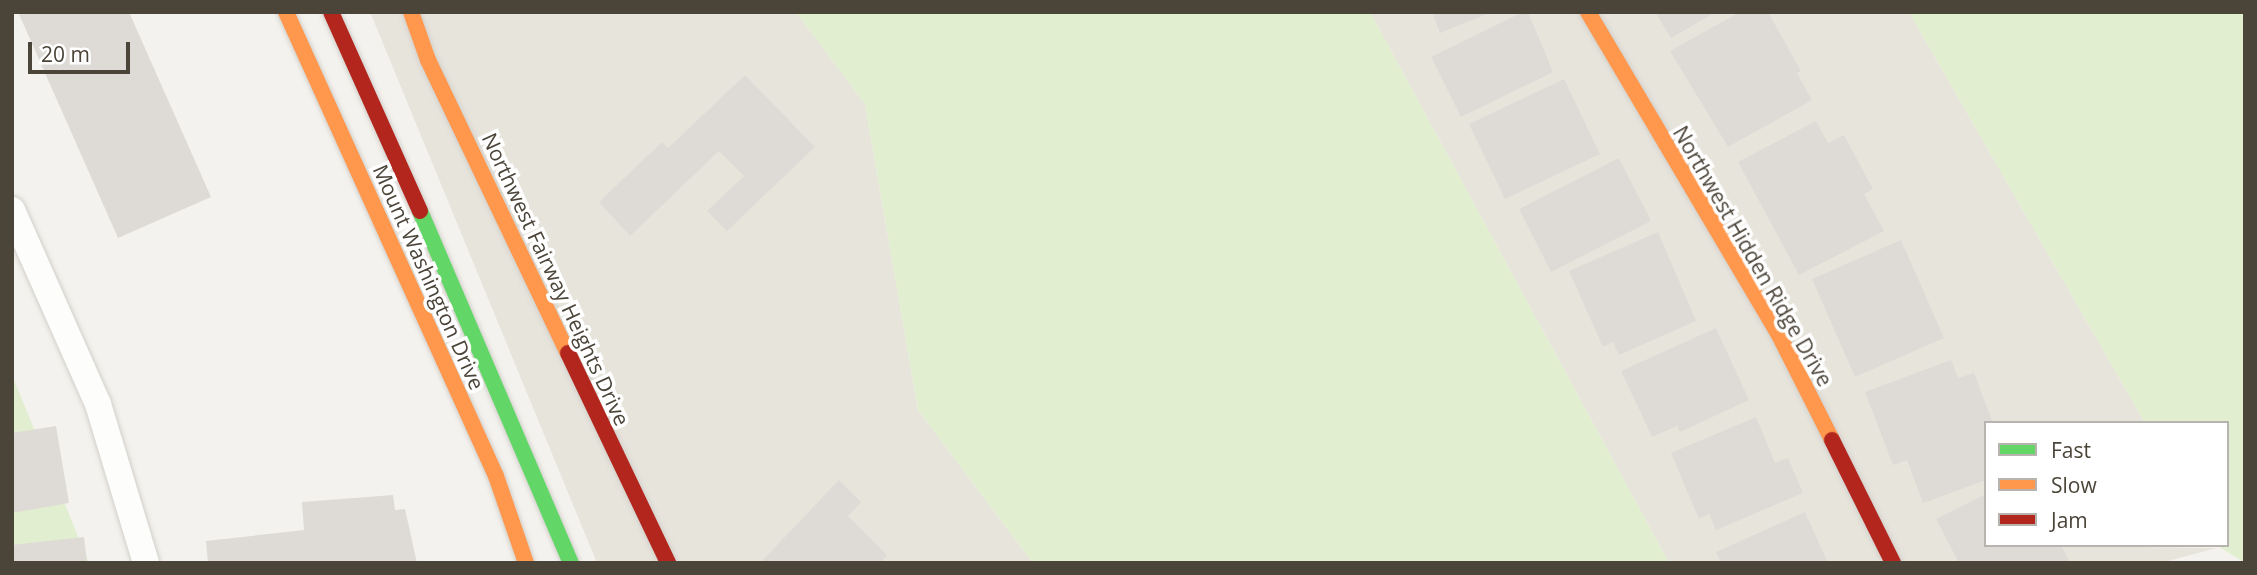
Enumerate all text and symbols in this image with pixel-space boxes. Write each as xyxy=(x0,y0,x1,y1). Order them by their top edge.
scale bar xyxy=(32,28,133,72)
text: 20 m xyxy=(41,40,90,68)
street label: Northwest Hidden Ridge Drive xyxy=(1668,121,1838,391)
street label: Northwest Fairway Heights Drive xyxy=(477,129,635,429)
street label: Mount Washington Drive xyxy=(368,161,490,393)
legend xyxy=(1984,421,2229,547)
text: Fast xyxy=(2051,436,2091,464)
text: Slow xyxy=(2051,471,2097,499)
text: Jam xyxy=(2051,506,2088,534)

